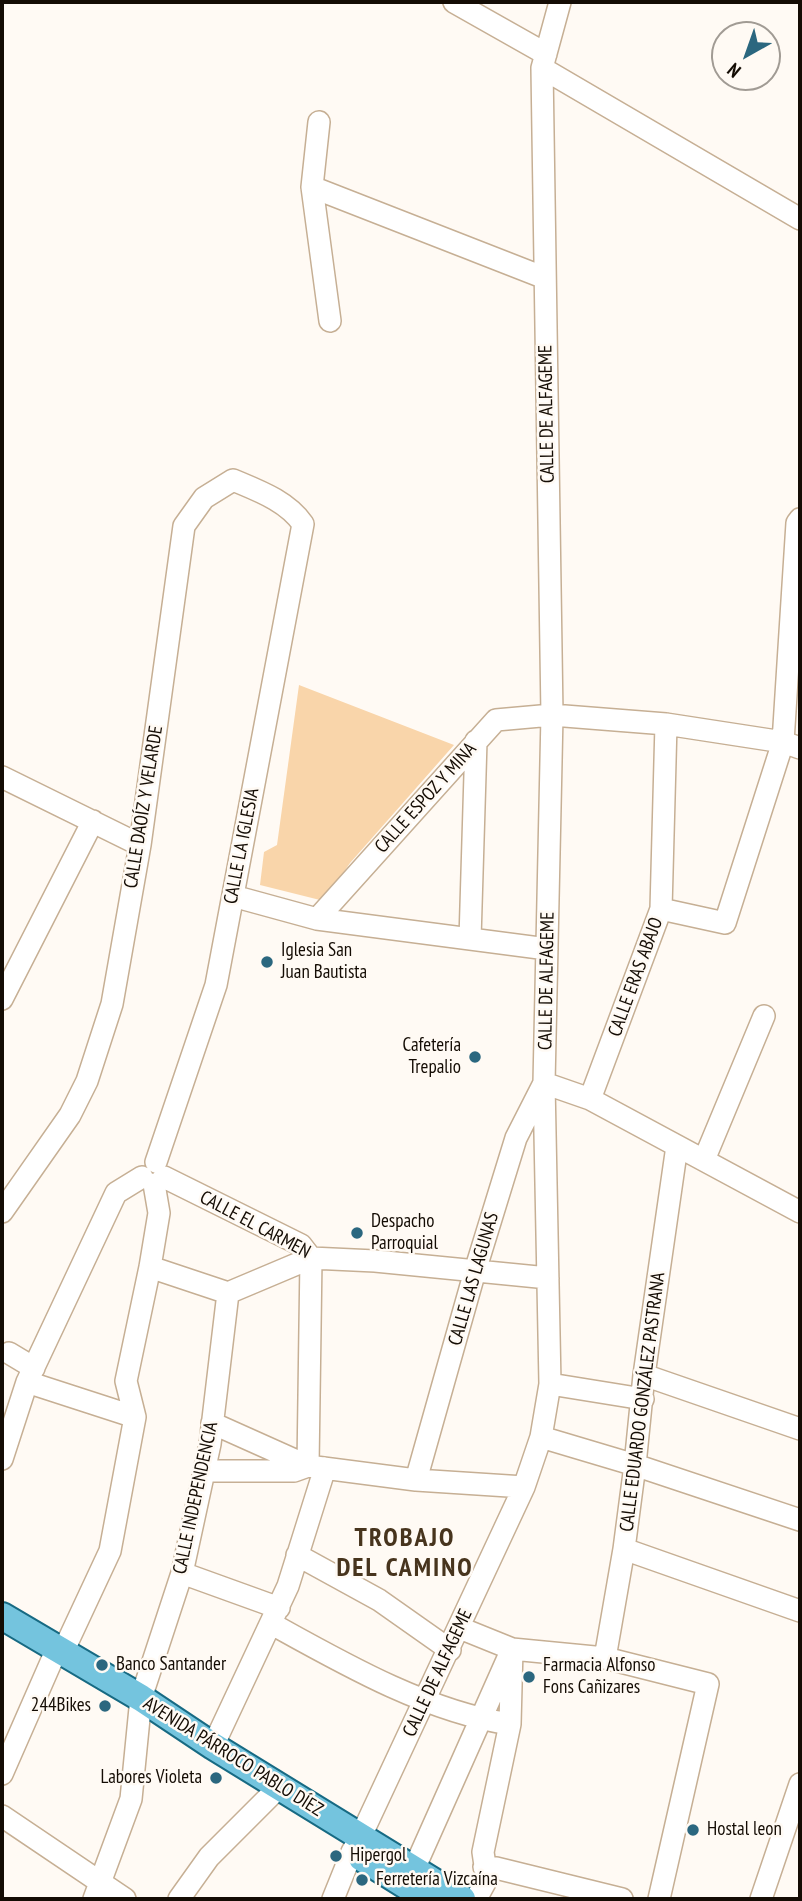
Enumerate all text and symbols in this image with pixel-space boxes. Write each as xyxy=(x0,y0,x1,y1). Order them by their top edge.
north arrow xyxy=(711,21,781,91)
text: N xyxy=(722,58,745,83)
street label: CALLE DE ALFAGEME xyxy=(534,345,560,483)
street label: CALLE DAOÍZ Y VELARDE xyxy=(120,724,168,890)
street label: CALLE ESPOZ Y MINA xyxy=(370,738,482,858)
street label: CALLE LA IGLESIA xyxy=(220,786,264,906)
street label: CALLE DE ALFAGEME xyxy=(534,912,560,1050)
street label: CALLE ERAS ABAJO xyxy=(604,914,668,1040)
place label: Iglesia San Juan Bautista xyxy=(281,940,367,984)
marker: Iglesia San Juan Bautista xyxy=(259,954,275,970)
place label: Cafetería Trepalio xyxy=(403,1035,461,1079)
marker: Cafetería Trepalio xyxy=(467,1049,483,1065)
street label: CALLE EL CARMEN xyxy=(196,1186,314,1264)
street label: CALLE LAS LAGUNAS xyxy=(444,1210,504,1348)
place label: Despacho Parroquial xyxy=(371,1211,438,1255)
marker: Despacho Parroquial xyxy=(349,1225,365,1241)
street label: CALLE EDUARDO GONZÁLEZ PASTRANA xyxy=(616,1271,670,1533)
street label: CALLE INDEPENDENCIA xyxy=(169,1420,223,1576)
district label: TROBAJO DEL CAMINO xyxy=(338,1523,472,1584)
street label: CALLE DE ALFAGEME xyxy=(398,1605,478,1741)
place label: Banco Santander xyxy=(116,1654,226,1676)
place label: Farmacia Alfonso Fons Cañizares xyxy=(543,1655,655,1699)
marker: Banco Santander xyxy=(94,1657,110,1673)
marker: Farmacia Alfonso Fons Cañizares xyxy=(521,1669,537,1685)
street label: AVENIDA PÁRROCO PABLO DÍEZ xyxy=(139,1692,327,1822)
place label: 244Bikes xyxy=(31,1695,91,1717)
marker: 244Bikes xyxy=(97,1698,113,1714)
place label: Labores Violeta xyxy=(101,1767,202,1789)
marker: Labores Violeta xyxy=(208,1770,224,1786)
place label: Hostal leon xyxy=(707,1819,782,1841)
marker: Hostal leon xyxy=(685,1822,701,1838)
place label: Hipergol xyxy=(350,1845,406,1867)
marker: Hipergol xyxy=(328,1848,344,1864)
place label: Ferretería Vizcaína xyxy=(376,1869,498,1891)
marker: Ferretería Vizcaína xyxy=(354,1872,370,1888)

